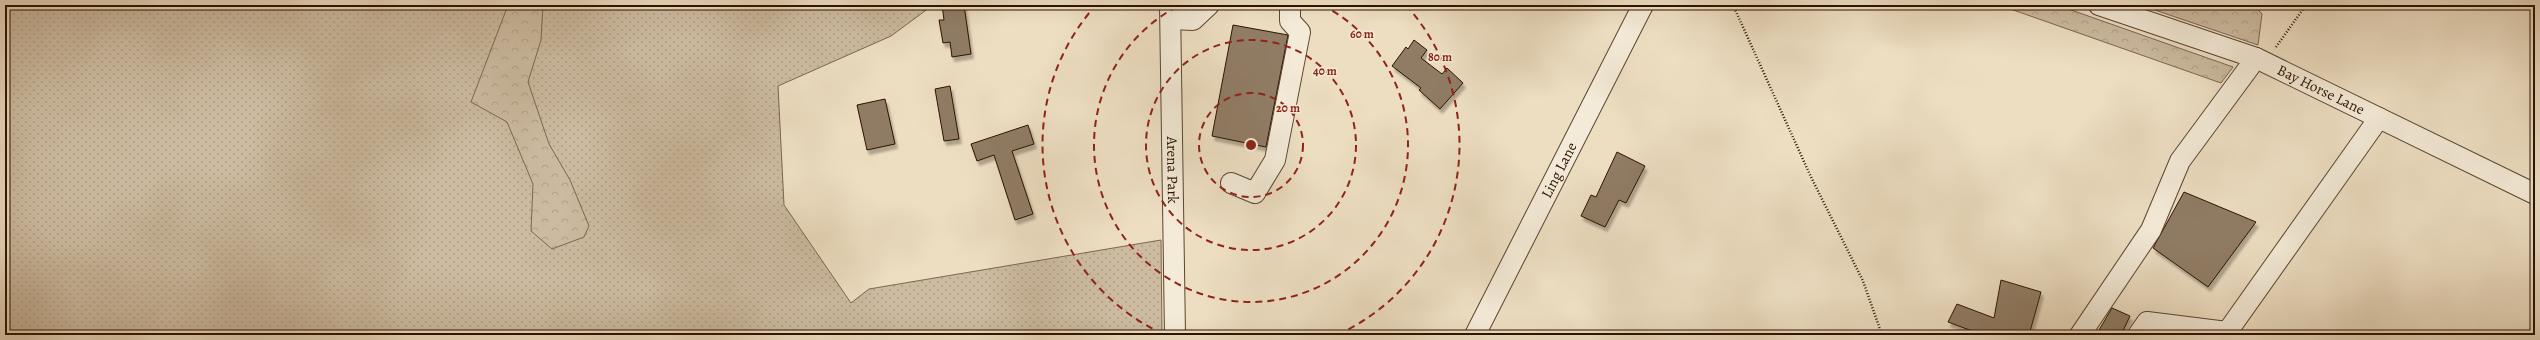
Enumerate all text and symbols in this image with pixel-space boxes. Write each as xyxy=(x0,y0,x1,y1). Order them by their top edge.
text: 60 m xyxy=(1350,26,1374,42)
text: 80 m xyxy=(1428,49,1452,65)
street label: Bay Horse Lane xyxy=(2274,60,2368,120)
text: 40 m xyxy=(1313,63,1337,79)
text: 20 m xyxy=(1276,100,1300,116)
street label: Arena Park xyxy=(1162,135,1183,204)
centre of rings xyxy=(1244,138,1258,152)
street label: Ling Lane xyxy=(1536,139,1582,201)

